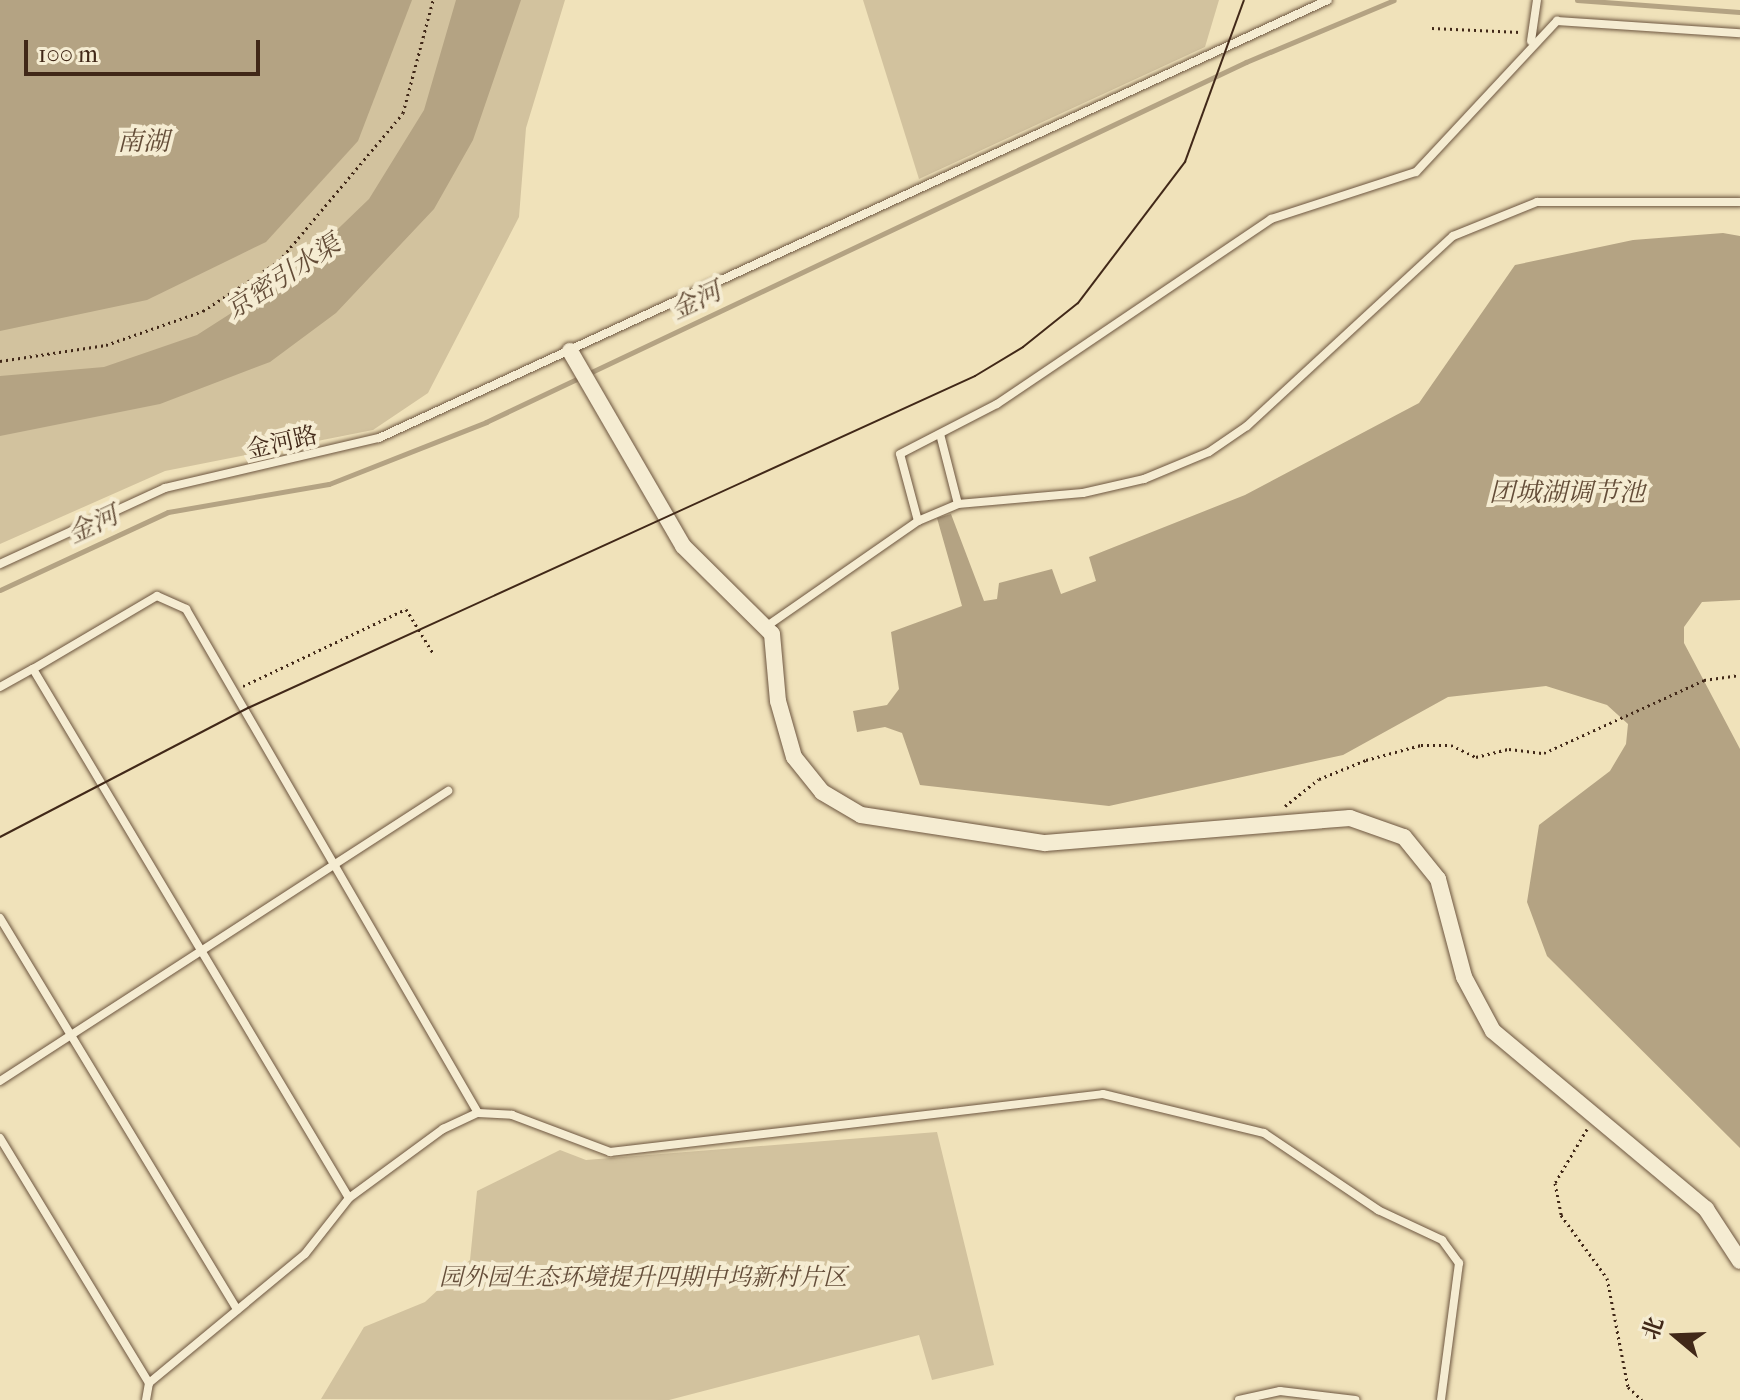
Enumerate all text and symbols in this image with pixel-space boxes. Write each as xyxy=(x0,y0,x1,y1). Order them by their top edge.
scale bar xyxy=(28,24,264,74)
text: 100 m xyxy=(38,40,98,68)
water label: 南湖 xyxy=(117,126,169,158)
water label: 京密引水渠 xyxy=(220,229,346,325)
water label: 金河 xyxy=(666,276,726,326)
street label: 金河路 xyxy=(244,421,320,465)
water label: 团城湖调节池 xyxy=(1489,477,1645,509)
water label: 金河 xyxy=(63,500,123,550)
park label: 园外园生态环境提升四期中坞新村片区 xyxy=(439,1264,847,1292)
north arrow xyxy=(1636,1296,1716,1376)
text: 北 xyxy=(1637,1314,1669,1343)

